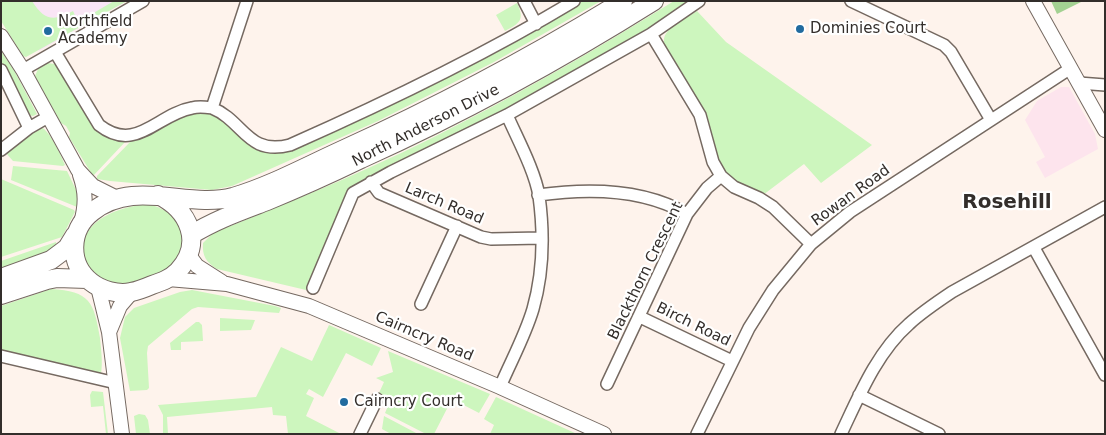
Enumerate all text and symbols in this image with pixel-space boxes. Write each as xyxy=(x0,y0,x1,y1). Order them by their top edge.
place label: Northfield Academy xyxy=(58,13,132,48)
place label: Dominies Court xyxy=(810,20,926,38)
marker: Dominies Court xyxy=(794,23,806,35)
marker: Northfield Academy xyxy=(42,25,54,37)
street label: North Anderson Drive xyxy=(349,81,503,171)
street label: Rowan Road xyxy=(808,162,894,230)
street label: Larch Road xyxy=(402,179,486,229)
district label: Rosehill xyxy=(962,191,1052,215)
street label: Blackthorn Crescent xyxy=(605,199,687,343)
street label: Birch Road xyxy=(653,299,733,351)
street label: Cairncry Road xyxy=(372,308,476,366)
place label: Cairncry Court xyxy=(354,393,463,411)
marker: Cairncry Court xyxy=(338,396,350,408)

